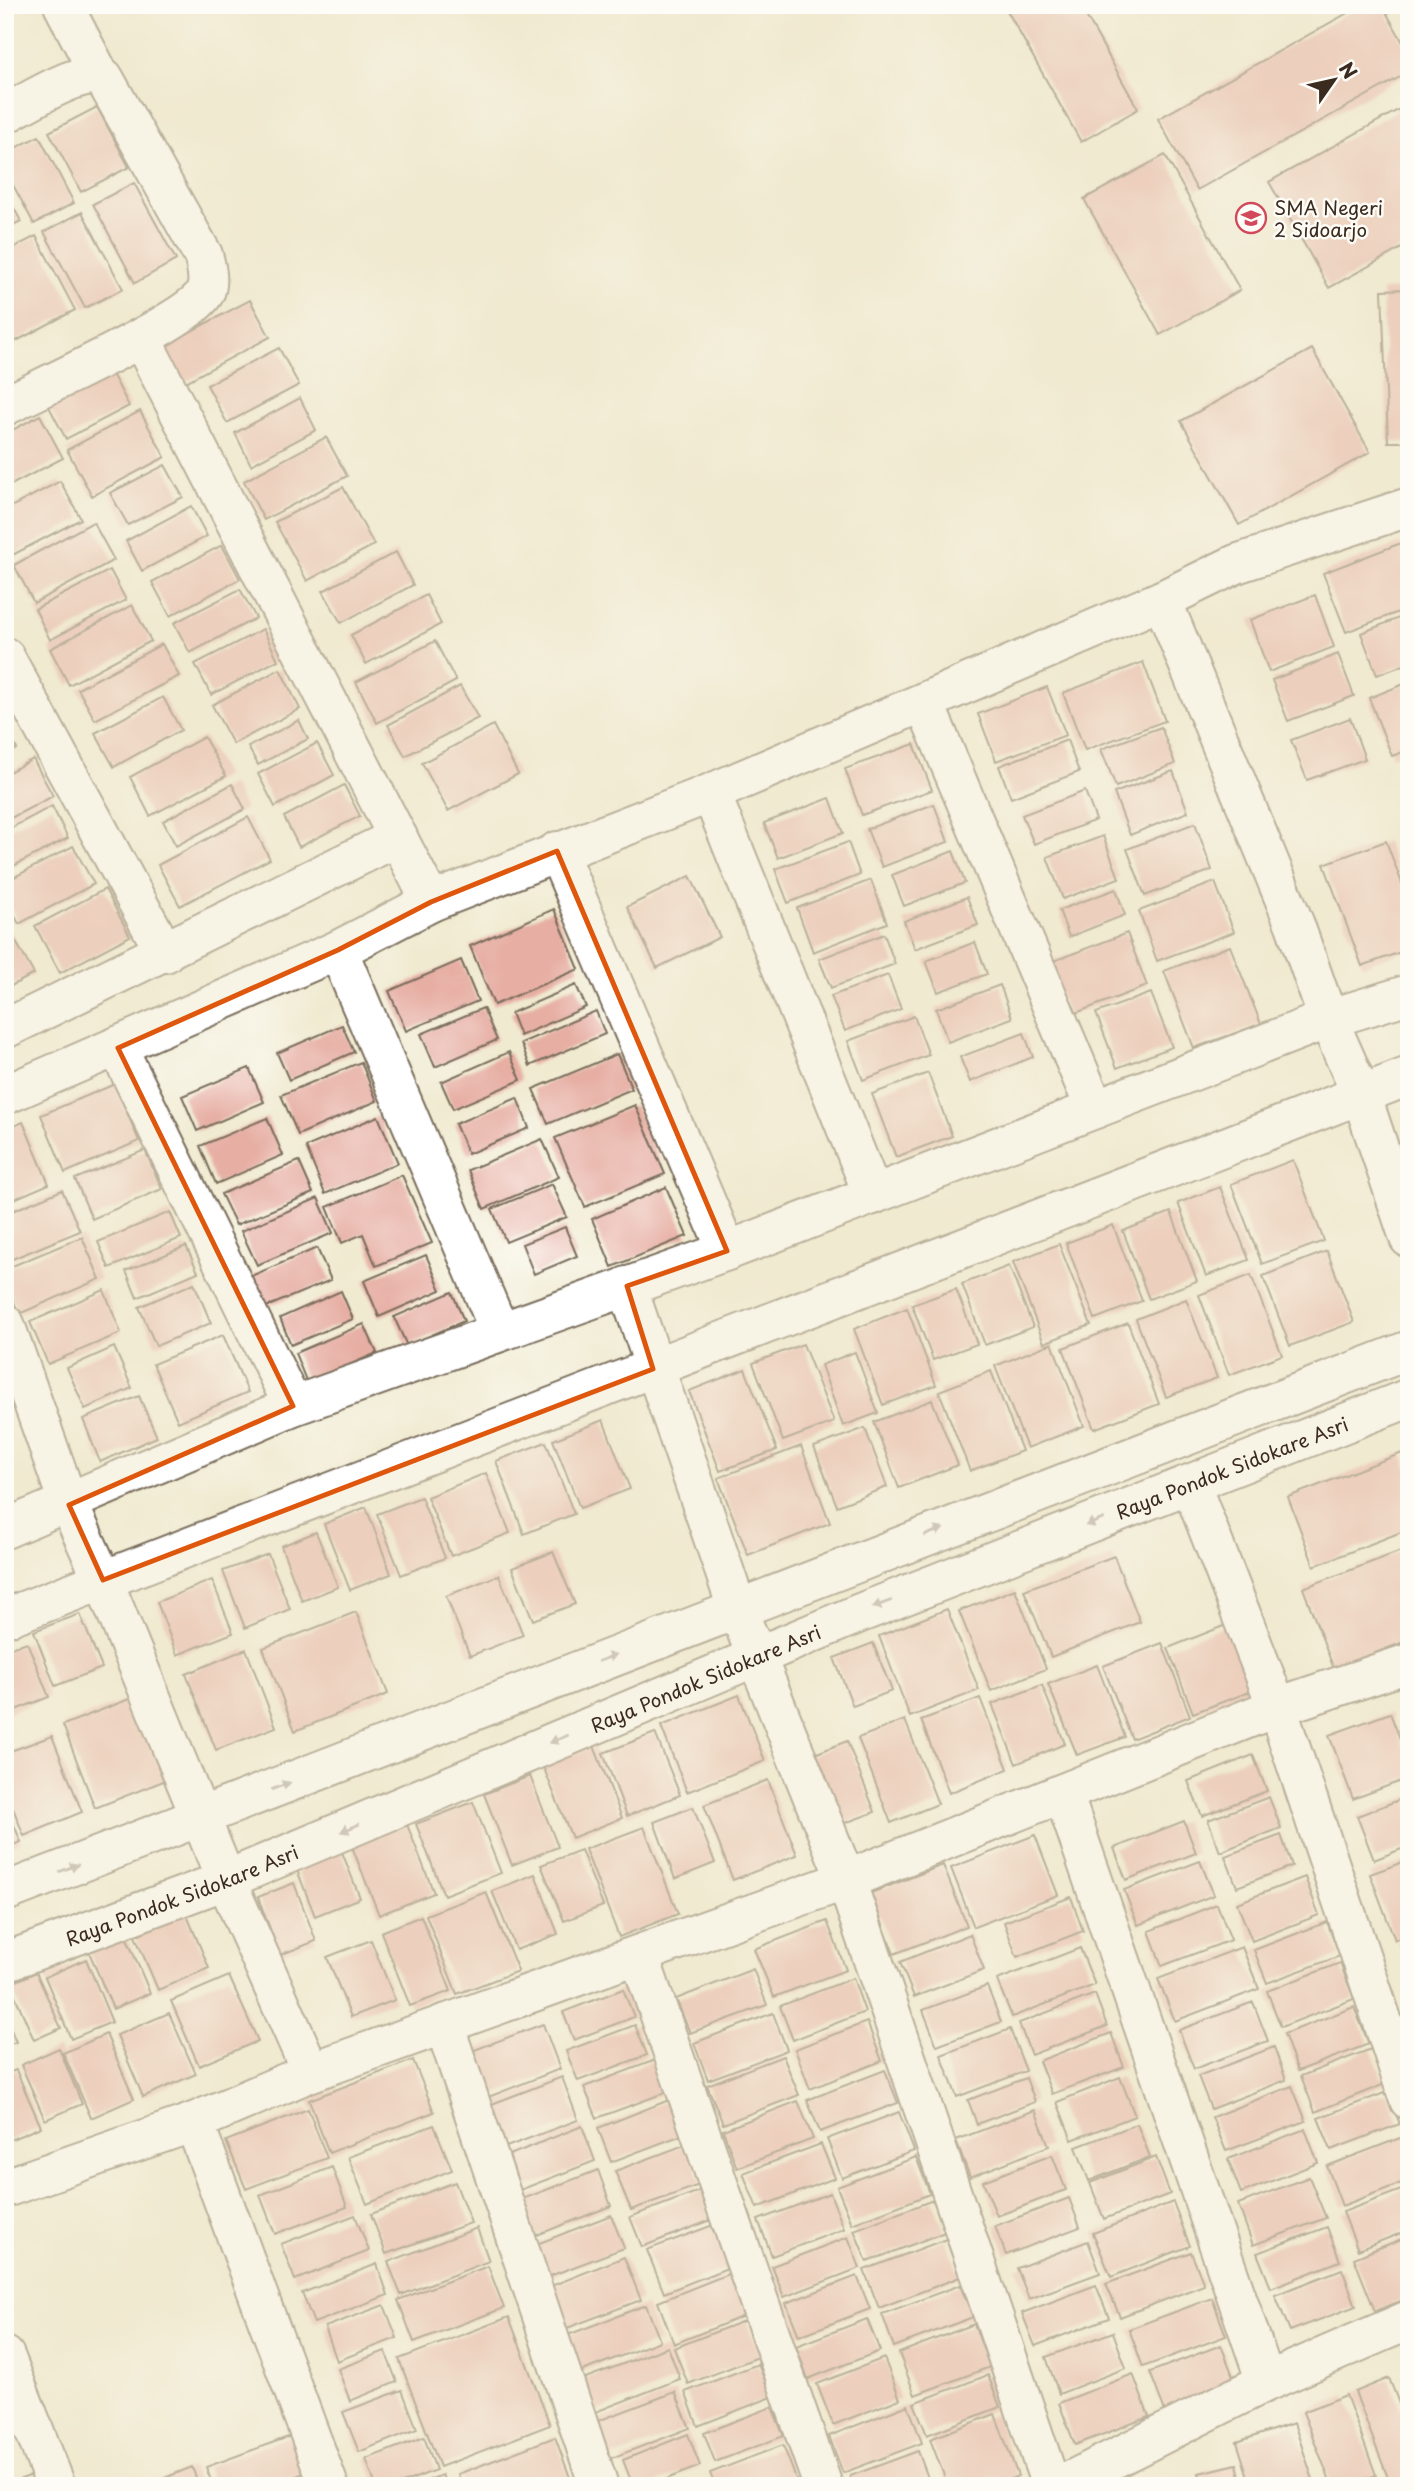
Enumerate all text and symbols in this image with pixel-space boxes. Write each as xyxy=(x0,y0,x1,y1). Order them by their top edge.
north arrow xyxy=(1298,46,1368,116)
text: N xyxy=(1333,56,1365,84)
place label: SMA Negeri 2 Sidoarjo xyxy=(1274,193,1383,243)
school or university icon: SMA Negeri 2 Sidoarjo xyxy=(1234,201,1268,235)
street label: Raya Pondok Sidokare Asri xyxy=(1112,1409,1352,1526)
one-way arrow xyxy=(1084,1517,1105,1528)
one-way arrow xyxy=(923,1527,944,1538)
one-way arrow xyxy=(872,1599,893,1610)
street label: Raya Pondok Sidokare Asri xyxy=(586,1617,825,1739)
one-way arrow xyxy=(597,1653,618,1664)
one-way arrow xyxy=(549,1734,570,1745)
one-way arrow xyxy=(271,1780,292,1791)
one-way arrow xyxy=(339,1822,360,1833)
street label: Raya Pondok Sidokare Asri xyxy=(61,1837,302,1952)
one-way arrow xyxy=(59,1862,80,1873)

